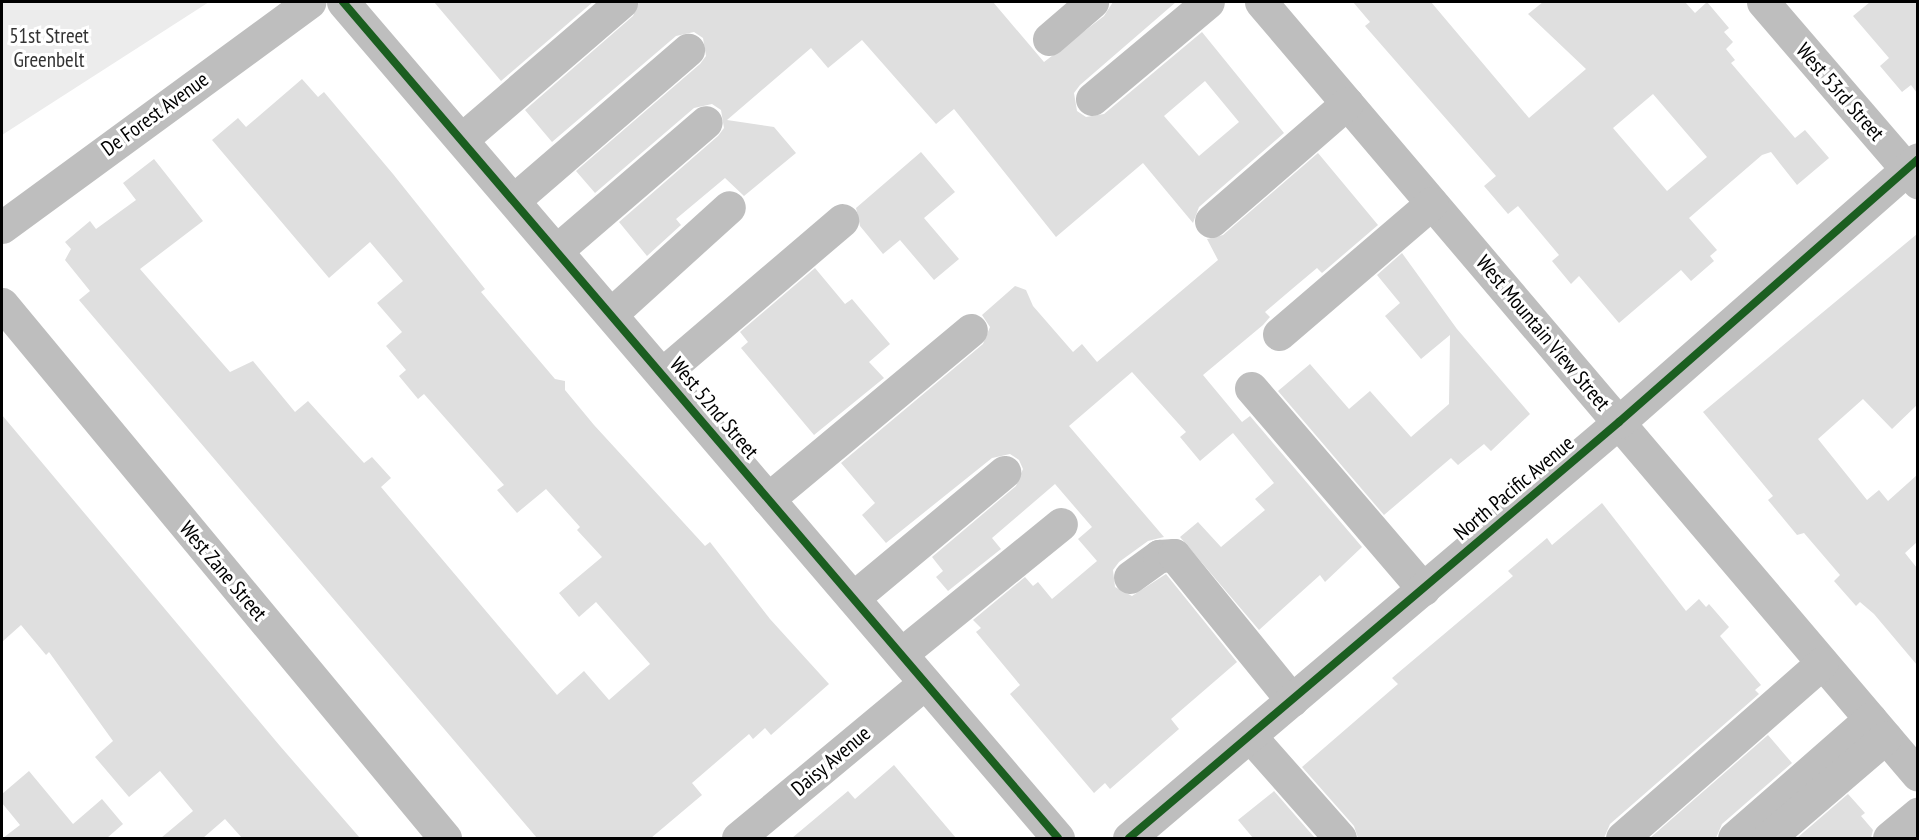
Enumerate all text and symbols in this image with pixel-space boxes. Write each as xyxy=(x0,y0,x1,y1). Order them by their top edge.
park label: 51st Street Greenbelt xyxy=(9,23,89,73)
street label: West 53rd Street xyxy=(1791,38,1889,146)
street label: De Forest Avenue xyxy=(96,67,214,161)
street label: West Mountain View Street xyxy=(1470,250,1616,416)
street label: West 52nd Street xyxy=(664,352,764,464)
street label: North Pacific Avenue xyxy=(1449,430,1579,546)
street label: West Zane Street xyxy=(174,516,272,626)
street label: Daisy Avenue xyxy=(786,720,876,802)

